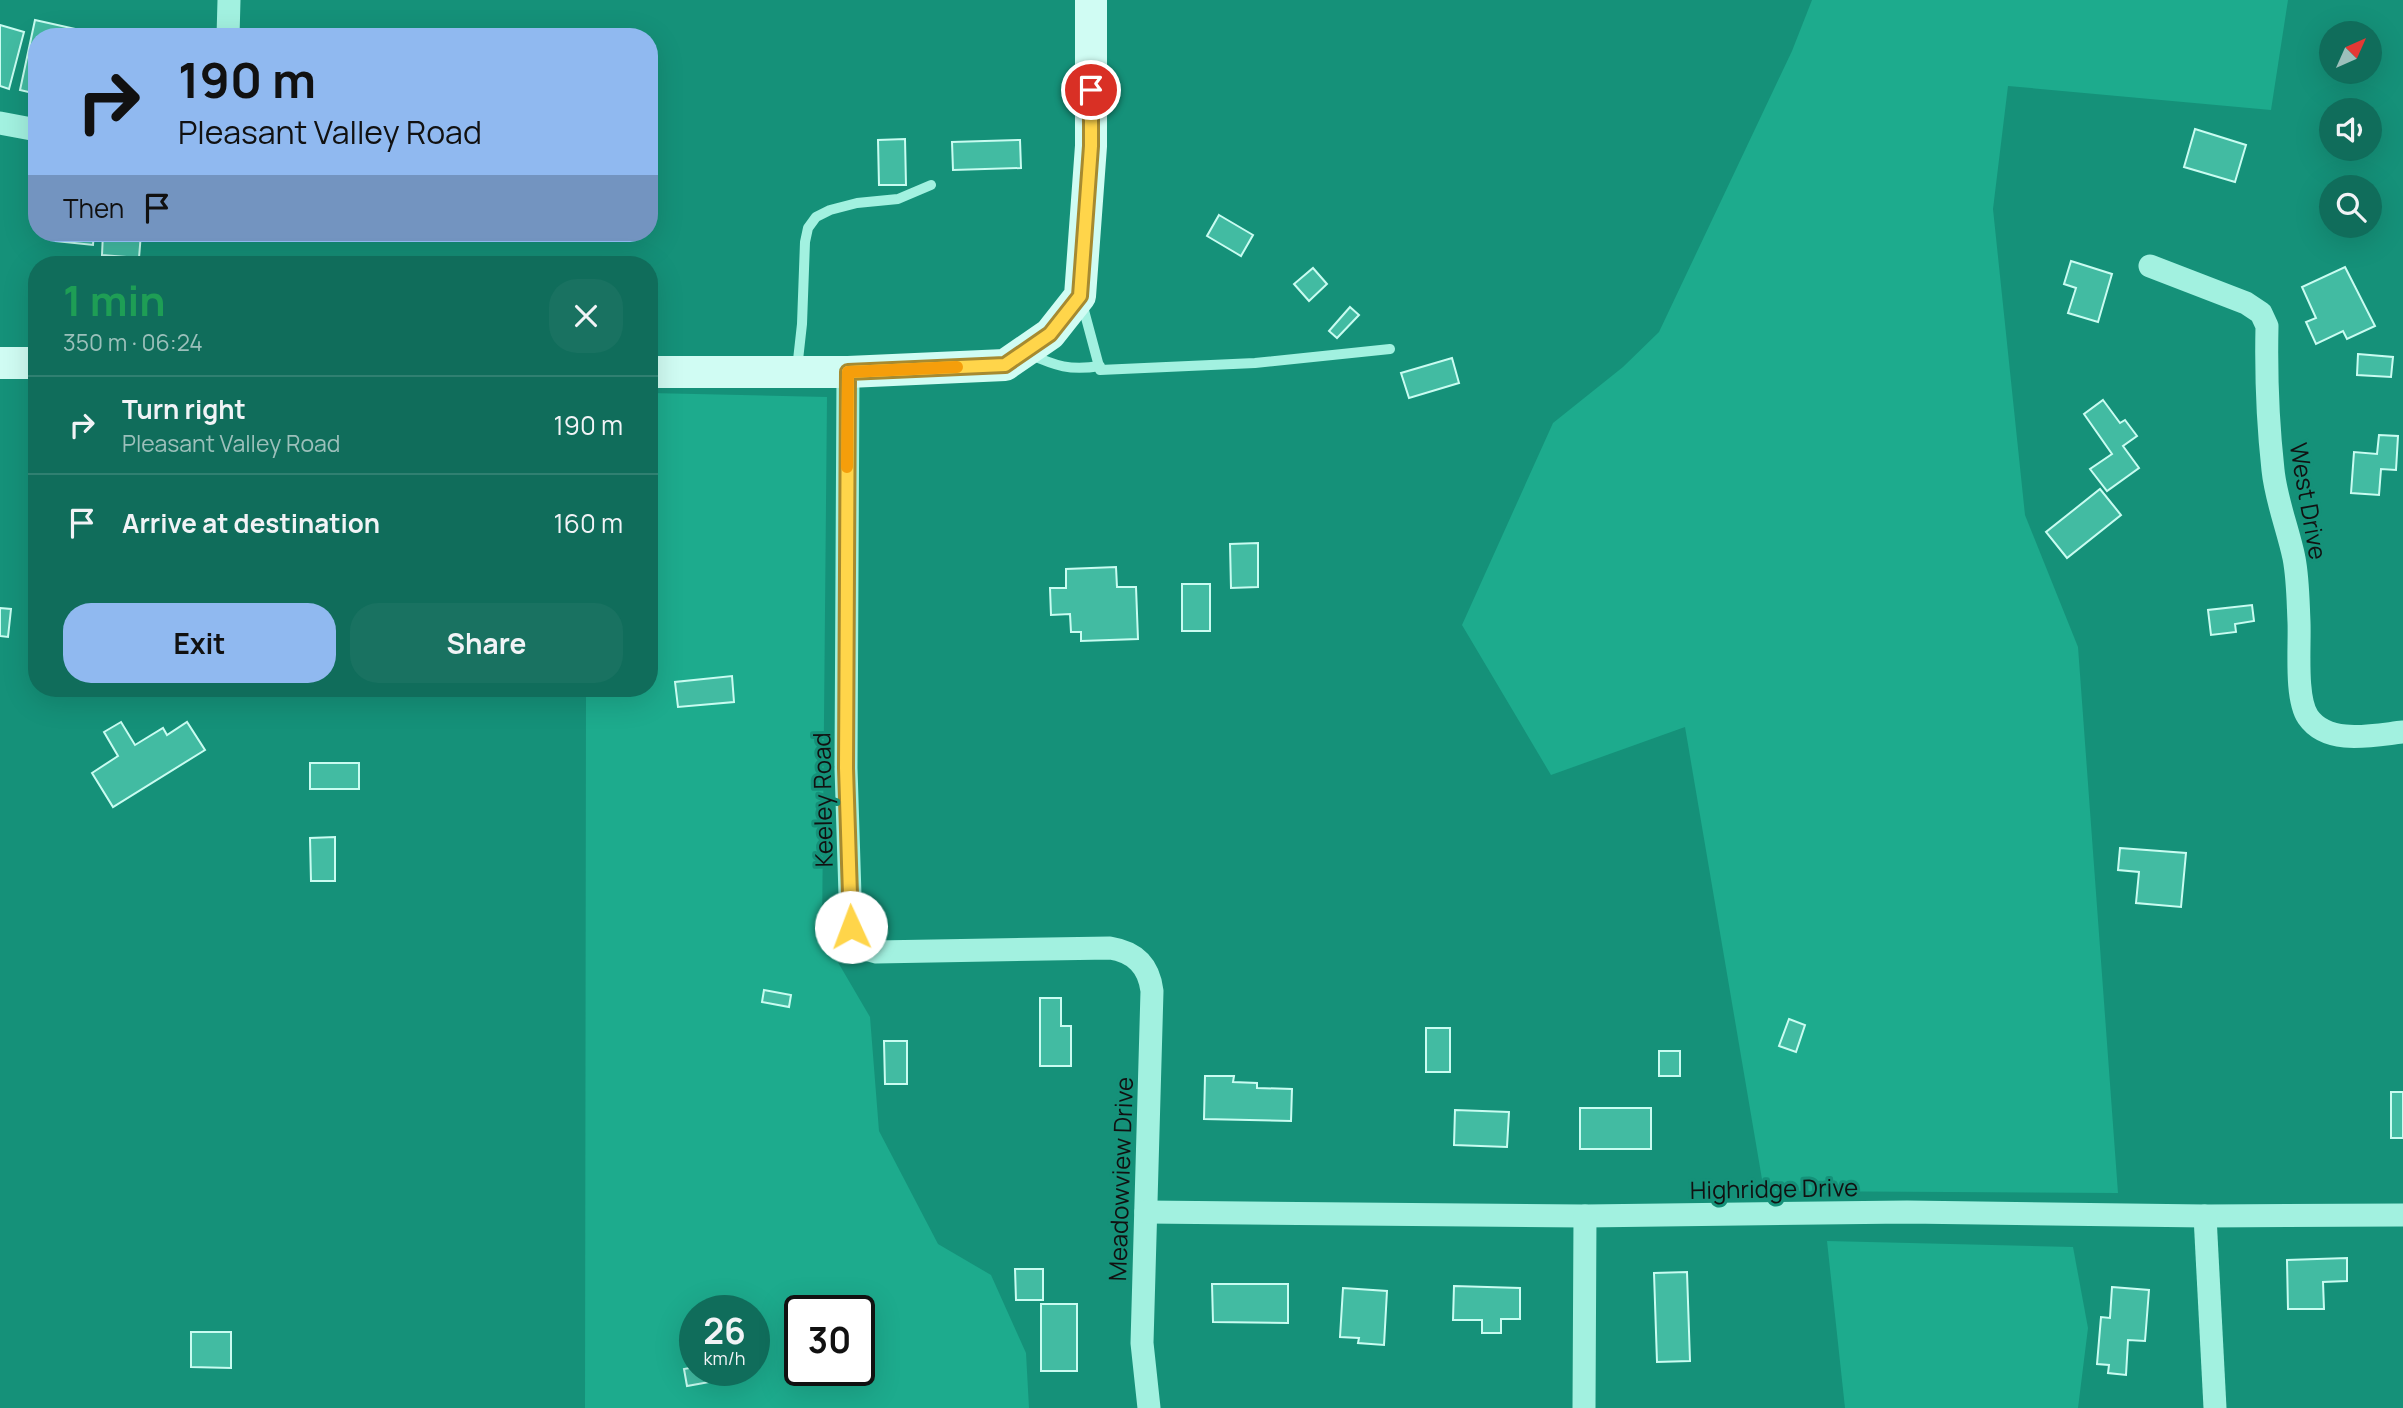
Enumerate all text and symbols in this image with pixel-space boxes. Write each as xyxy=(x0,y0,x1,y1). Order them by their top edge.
north arrow xyxy=(2319,21,2382,84)
map controls xyxy=(2319,21,2382,238)
text: 190 m xyxy=(178,46,316,113)
icon: right xyxy=(63,56,154,147)
pin xyxy=(1061,60,1121,120)
icon: arrive xyxy=(1072,71,1110,109)
button: sound xyxy=(2319,98,2382,161)
text: Pleasant Valley Road xyxy=(178,110,482,154)
button: search xyxy=(2319,175,2382,238)
icon: arrive xyxy=(138,189,176,227)
text: Then xyxy=(63,190,124,226)
text: 1 min xyxy=(63,271,166,329)
button: close xyxy=(549,279,623,353)
text: 350 m · 06:24 xyxy=(63,326,203,358)
text: Turn right xyxy=(122,391,246,427)
icon: right xyxy=(63,406,101,444)
text: 190 m xyxy=(554,407,623,443)
text: Pleasant Valley Road xyxy=(122,427,340,459)
street label: West Drive xyxy=(2282,440,2336,562)
icon: arrive xyxy=(63,504,101,542)
text: Arrive at destination xyxy=(122,505,380,541)
text: 160 m xyxy=(554,505,623,541)
button: Exit xyxy=(63,603,336,683)
button: Share xyxy=(350,603,623,683)
street label: Keeley Road xyxy=(804,732,840,868)
position arrow xyxy=(814,890,888,964)
street label: Meadowview Drive xyxy=(1100,1076,1140,1282)
street label: Highridge Drive xyxy=(1690,1170,1858,1206)
speed limit sign: 30 xyxy=(784,1295,875,1386)
text: 26 xyxy=(703,1307,746,1355)
text: km/h xyxy=(704,1346,745,1370)

